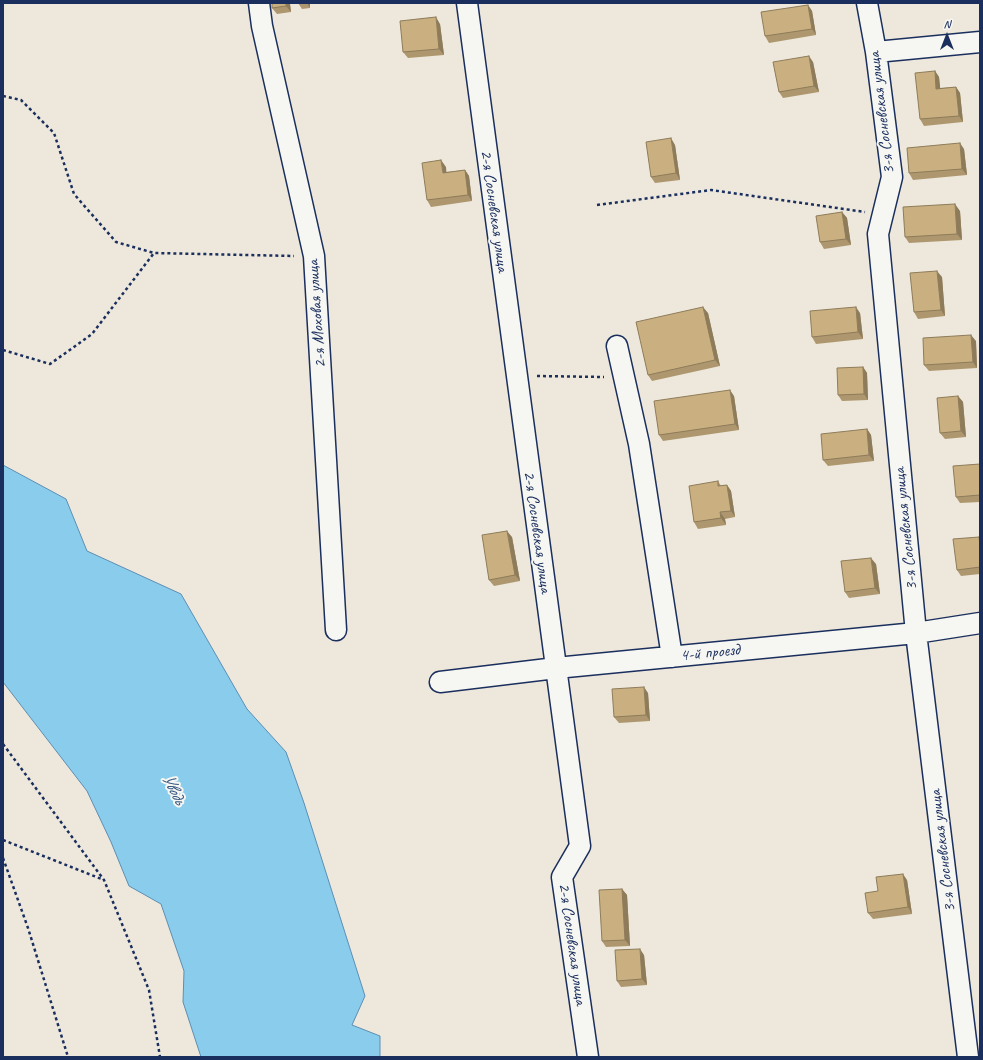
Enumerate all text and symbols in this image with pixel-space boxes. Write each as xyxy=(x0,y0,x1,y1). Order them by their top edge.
north arrow xyxy=(927,16,967,56)
text: N xyxy=(944,17,950,31)
street label: 3-я Сосневская улица xyxy=(864,51,900,175)
street label: 2-я Сосневская улица xyxy=(475,149,513,273)
street label: 2-я Моховая улица xyxy=(303,259,331,369)
street label: 3-я Сосневская улица xyxy=(889,467,923,591)
street label: 2-я Сосневская улица xyxy=(518,470,556,594)
street label: 4-й проезд xyxy=(679,640,741,666)
water label: Уводь xyxy=(156,770,190,808)
street label: 3-я Сосневская улица xyxy=(925,789,961,913)
street label: 2-я Сосневская улица xyxy=(553,882,591,1006)

